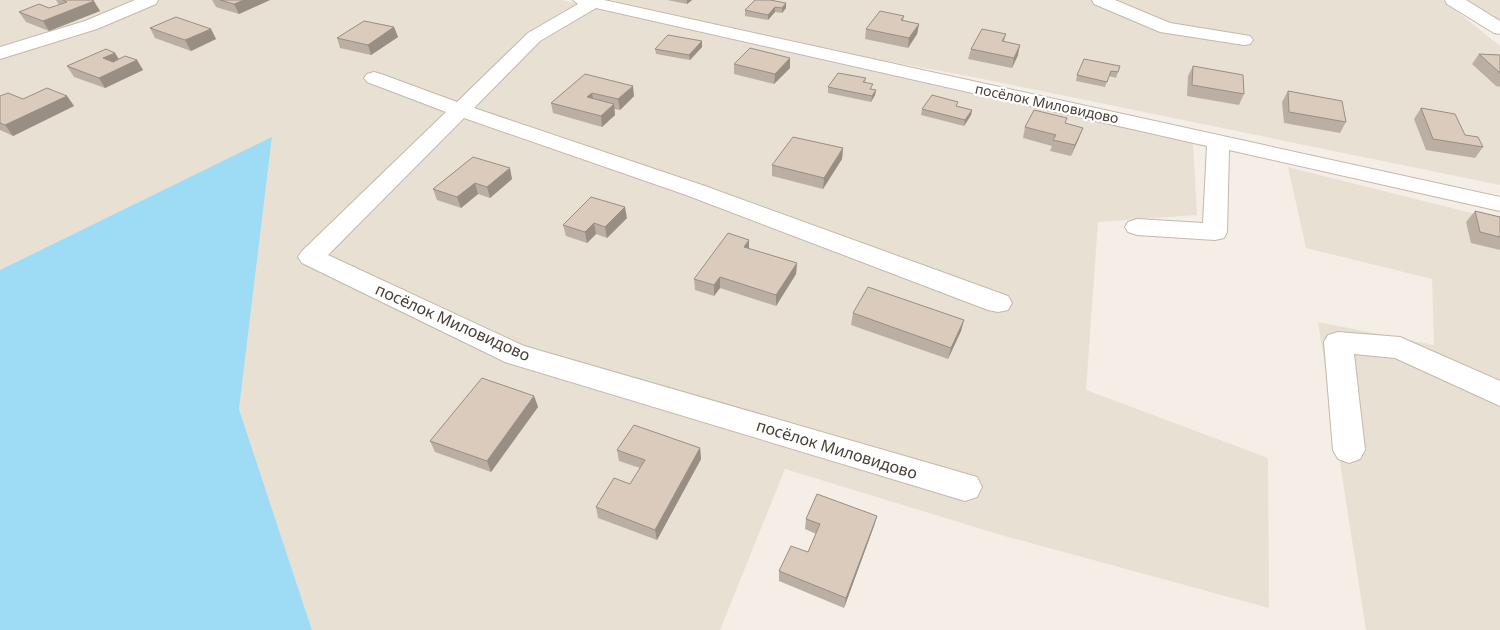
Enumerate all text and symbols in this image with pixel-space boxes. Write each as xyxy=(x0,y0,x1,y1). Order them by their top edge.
street label: посёлок Миловидово xyxy=(973,78,1121,128)
street label: посёлок Миловидово xyxy=(372,278,534,366)
street label: посёлок Миловидово xyxy=(754,414,920,484)

